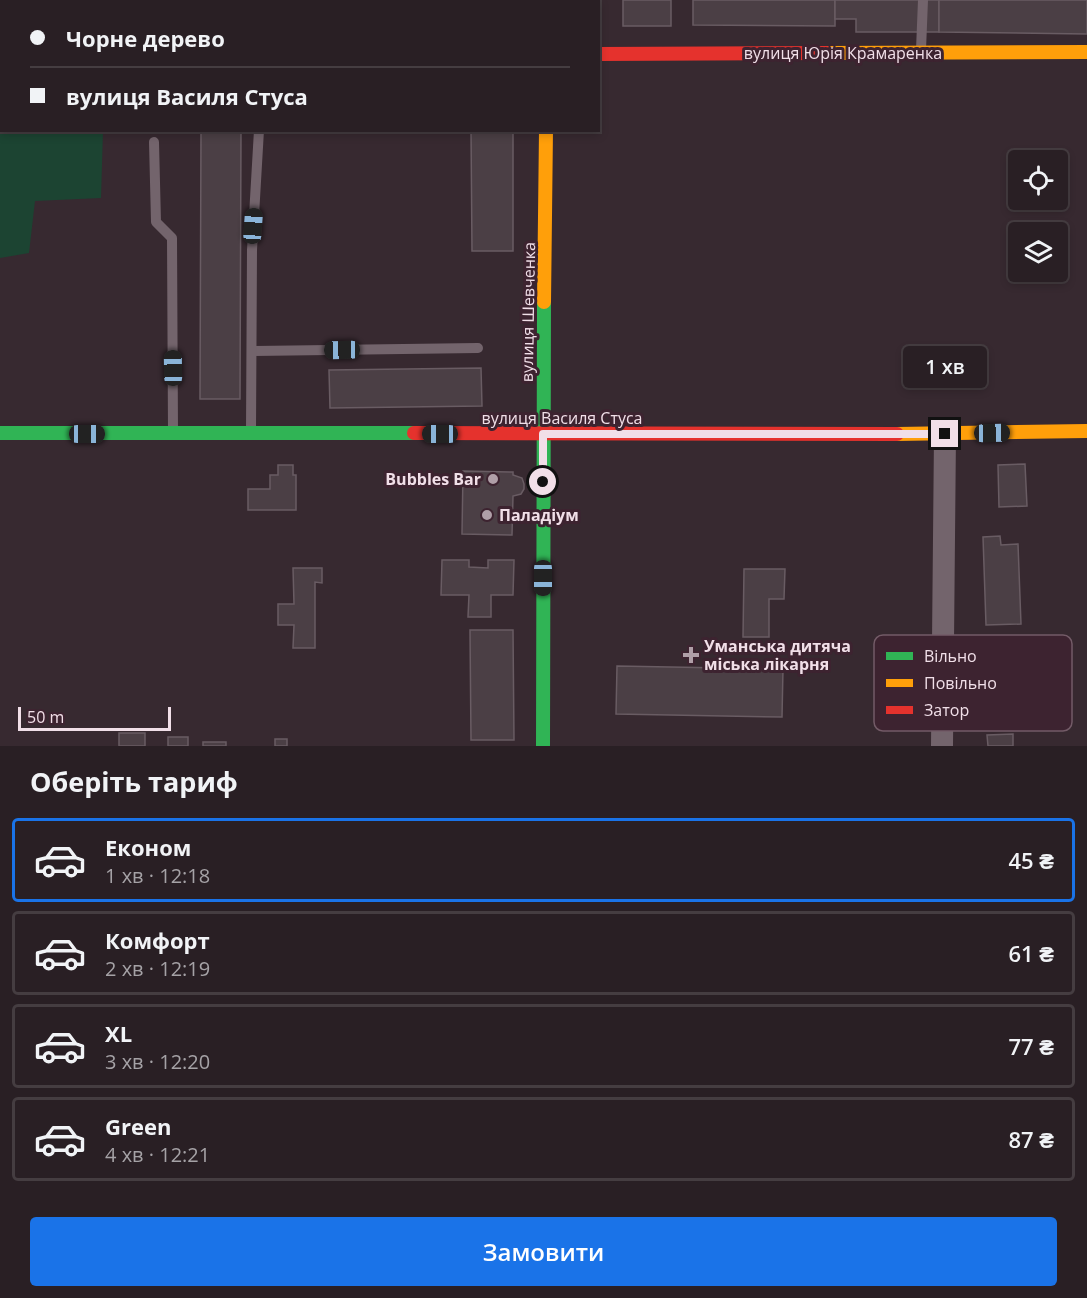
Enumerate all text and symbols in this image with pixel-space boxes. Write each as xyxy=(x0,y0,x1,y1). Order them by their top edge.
text: Чорне дерево xyxy=(66,23,225,53)
street label: вулиця Юрія Крамаренка xyxy=(744,42,942,64)
text: вулиця Василя Стуса xyxy=(66,81,308,111)
map controls xyxy=(1008,150,1068,282)
button: locate xyxy=(1008,150,1068,210)
car xyxy=(243,207,263,245)
button: layers xyxy=(1008,222,1068,282)
street label: вулиця Шевченка xyxy=(516,242,540,382)
car xyxy=(324,341,360,359)
callout: 1 хв xyxy=(903,347,987,389)
car xyxy=(164,350,182,386)
text: 1 хв xyxy=(925,353,965,380)
street label: вулиця Василя Стуса xyxy=(482,407,642,429)
route end xyxy=(931,420,958,447)
car xyxy=(974,424,1010,442)
car xyxy=(69,425,105,443)
car xyxy=(422,425,458,443)
place label: Bubbles Bar xyxy=(385,468,481,490)
route start xyxy=(529,468,556,495)
marker: Bubbles Bar xyxy=(486,472,500,486)
place label: Паладіум xyxy=(499,504,579,526)
marker: Паладіум xyxy=(480,508,494,522)
car xyxy=(534,560,552,596)
place label: Уманська дитяча міська лікарня xyxy=(704,635,851,675)
legend xyxy=(874,635,1072,731)
text: Вільно xyxy=(924,645,977,667)
marker: Уманська дитяча міська лікарня xyxy=(682,646,700,664)
text: Повільно xyxy=(924,672,997,694)
text: Затор xyxy=(924,699,969,721)
scale bar xyxy=(18,704,171,732)
text: 50 m xyxy=(27,706,64,728)
text: Оберіть тариф xyxy=(30,763,238,800)
text: Економ xyxy=(105,832,191,862)
icon: car xyxy=(33,833,87,887)
text: 45 ₴ xyxy=(1008,845,1054,875)
text: 1 хв · 12:18 xyxy=(105,862,210,889)
text: Комфорт xyxy=(105,925,210,955)
icon: car xyxy=(33,926,87,980)
text: 61 ₴ xyxy=(1008,938,1054,968)
text: 2 хв · 12:19 xyxy=(105,955,210,982)
text: XL xyxy=(105,1018,132,1048)
icon: car xyxy=(33,1019,87,1073)
text: 77 ₴ xyxy=(1008,1031,1054,1061)
text: 3 хв · 12:20 xyxy=(105,1048,210,1075)
text: Green xyxy=(105,1111,171,1141)
icon: car xyxy=(33,1112,87,1166)
text: 87 ₴ xyxy=(1008,1124,1054,1154)
text: 4 хв · 12:21 xyxy=(105,1141,210,1168)
button: Замовити xyxy=(30,1217,1057,1286)

